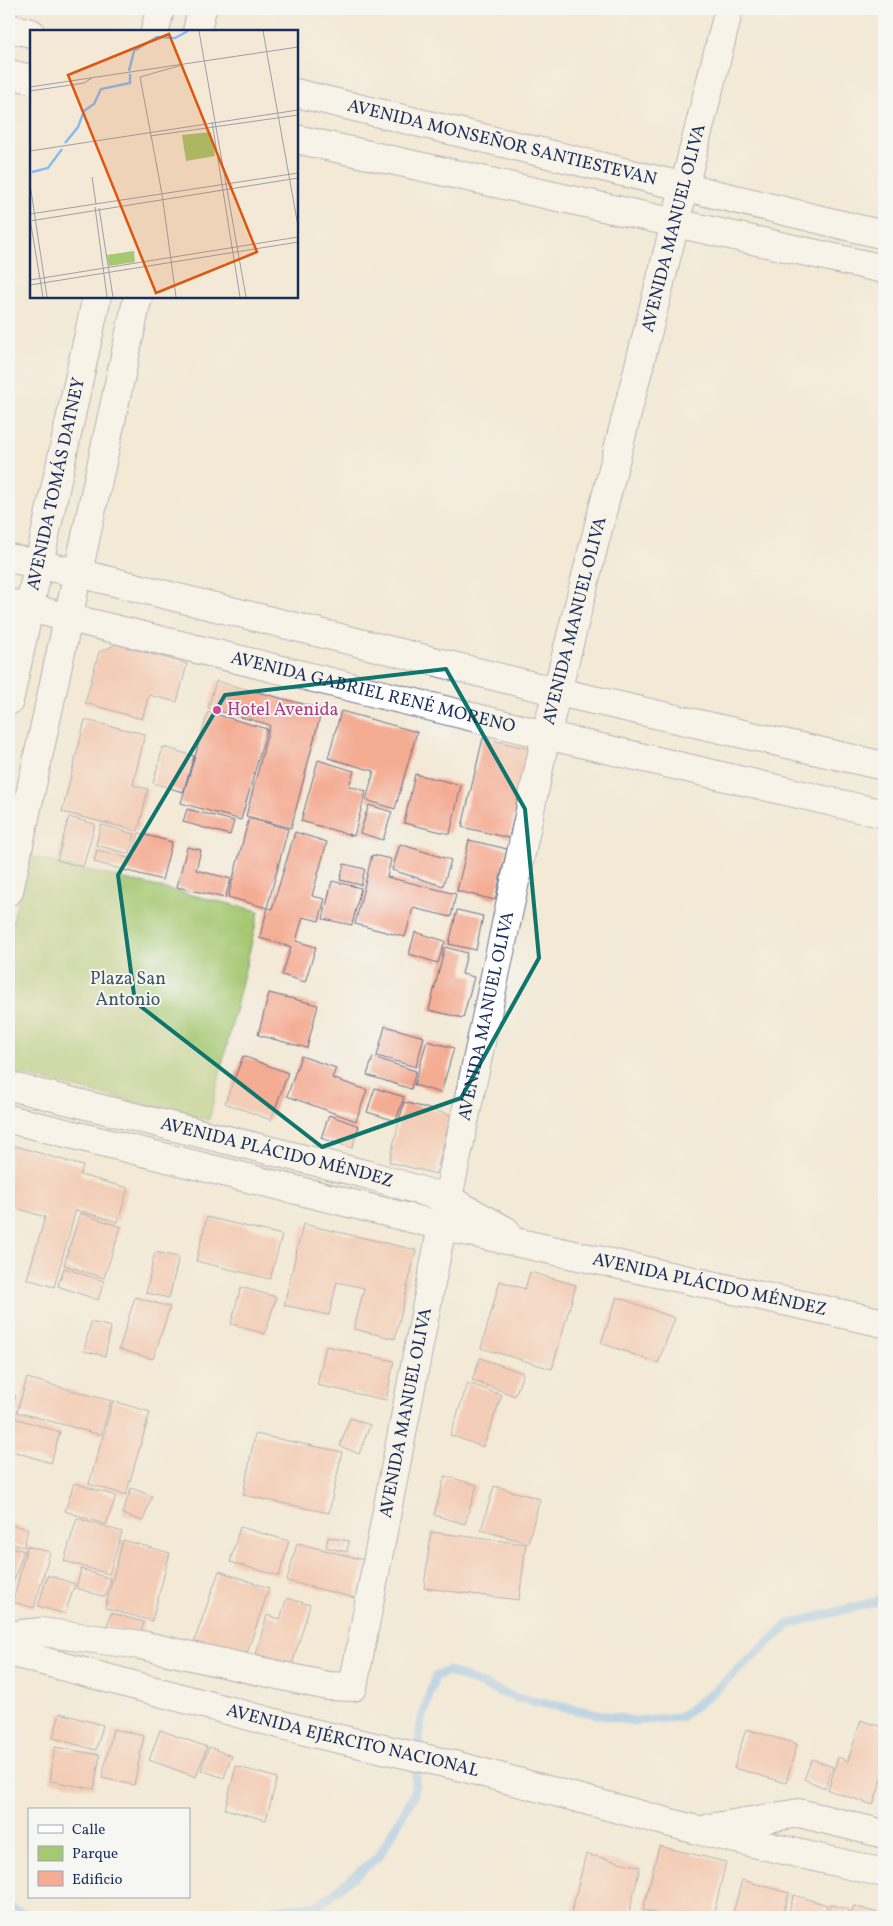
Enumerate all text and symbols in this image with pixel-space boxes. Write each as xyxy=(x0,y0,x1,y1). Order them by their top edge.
inset map xyxy=(30,30,298,298)
street label: AVENIDA MONSEÑOR SANTIESTEVAN xyxy=(345,93,659,192)
street label: AVENIDA MANUEL OLIVA xyxy=(636,121,712,335)
street label: AVENIDA TOMÁS DATNEY xyxy=(21,375,91,593)
street label: AVENIDA MANUEL OLIVA xyxy=(537,514,613,727)
street label: AVENIDA GABRIEL RENÉ MORENO xyxy=(228,645,518,740)
place label: Hotel Avenida xyxy=(227,698,339,723)
marker: Hotel Avenida xyxy=(211,704,223,716)
street label: AVENIDA MANUEL OLIVA xyxy=(452,909,521,1123)
park label: Plaza San Antonio xyxy=(90,967,166,1013)
street label: AVENIDA PLÁCIDO MÉNDEZ xyxy=(158,1111,396,1194)
street label: AVENIDA PLÁCIDO MÉNDEZ xyxy=(590,1247,829,1323)
street label: AVENIDA MANUEL OLIVA xyxy=(373,1305,439,1520)
street label: AVENIDA EJÉRCITO NACIONAL xyxy=(224,1698,482,1784)
legend xyxy=(28,1808,190,1898)
text: Calle xyxy=(72,1820,105,1841)
text: Parque xyxy=(72,1844,118,1865)
text: Edificio xyxy=(72,1870,123,1891)

